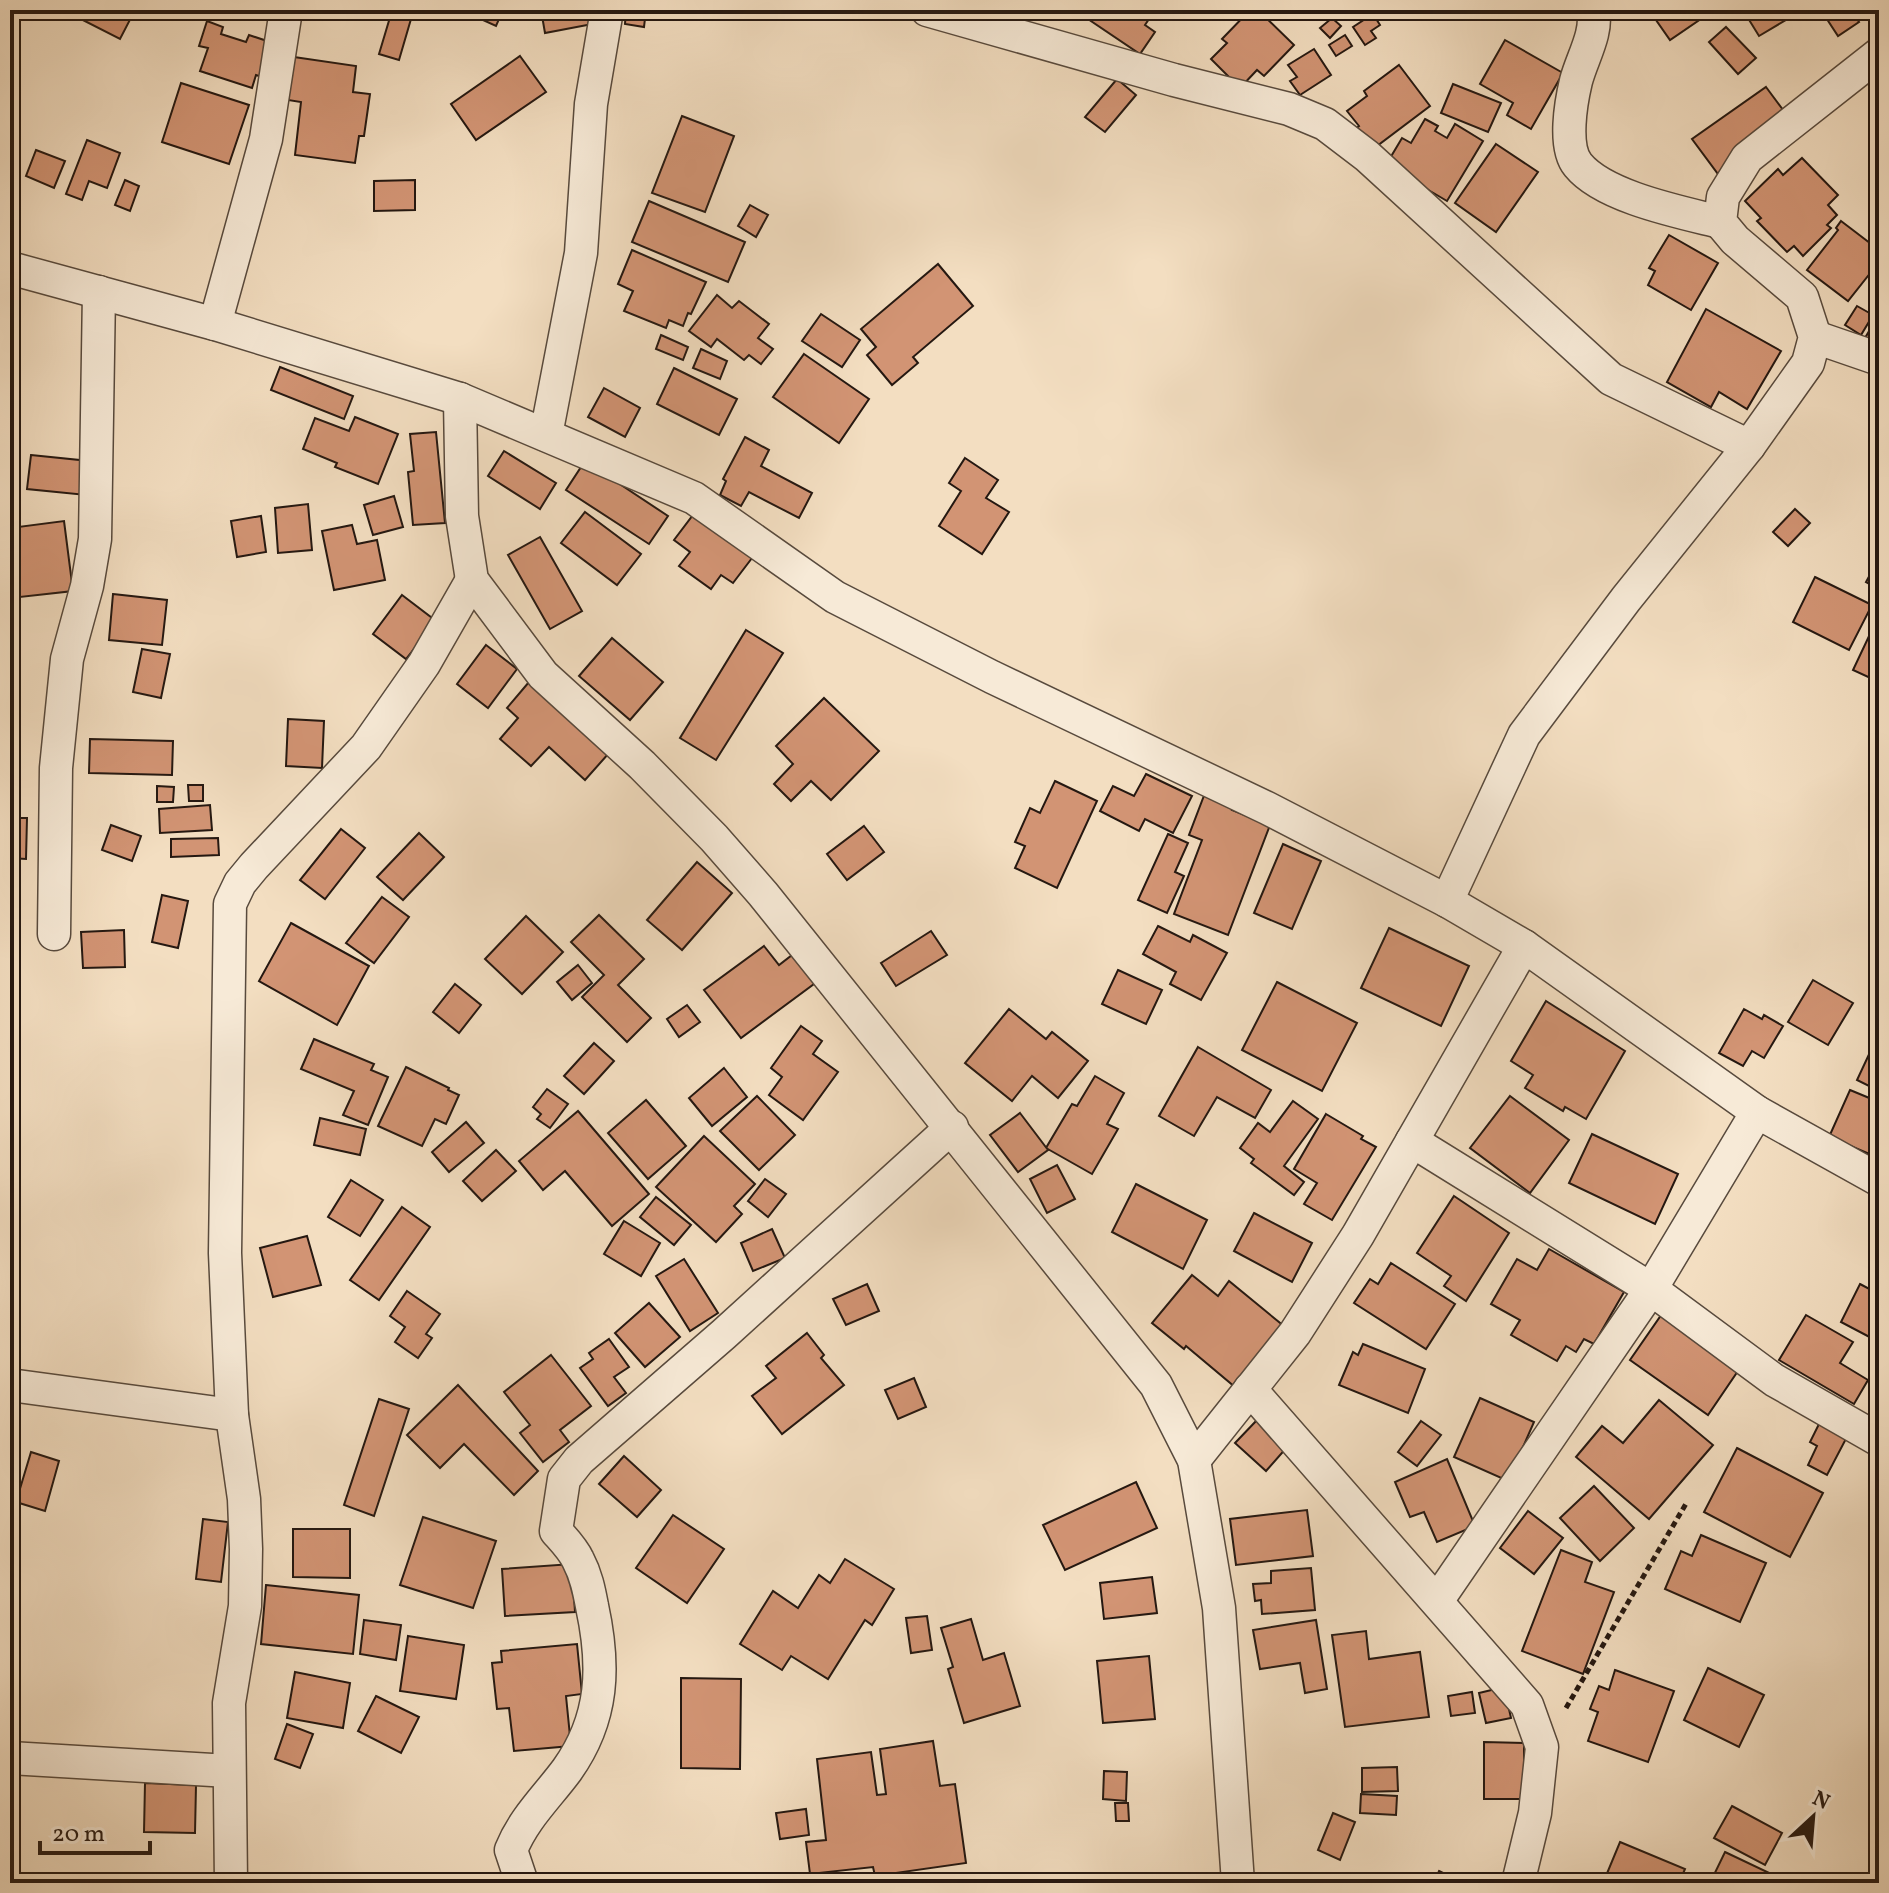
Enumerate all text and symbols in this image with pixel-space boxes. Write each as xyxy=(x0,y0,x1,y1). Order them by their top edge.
north arrow xyxy=(1773,1777,1853,1857)
text: N xyxy=(1807,1784,1835,1819)
scale bar xyxy=(40,1805,150,1855)
text: 20 m xyxy=(52,1818,105,1852)

